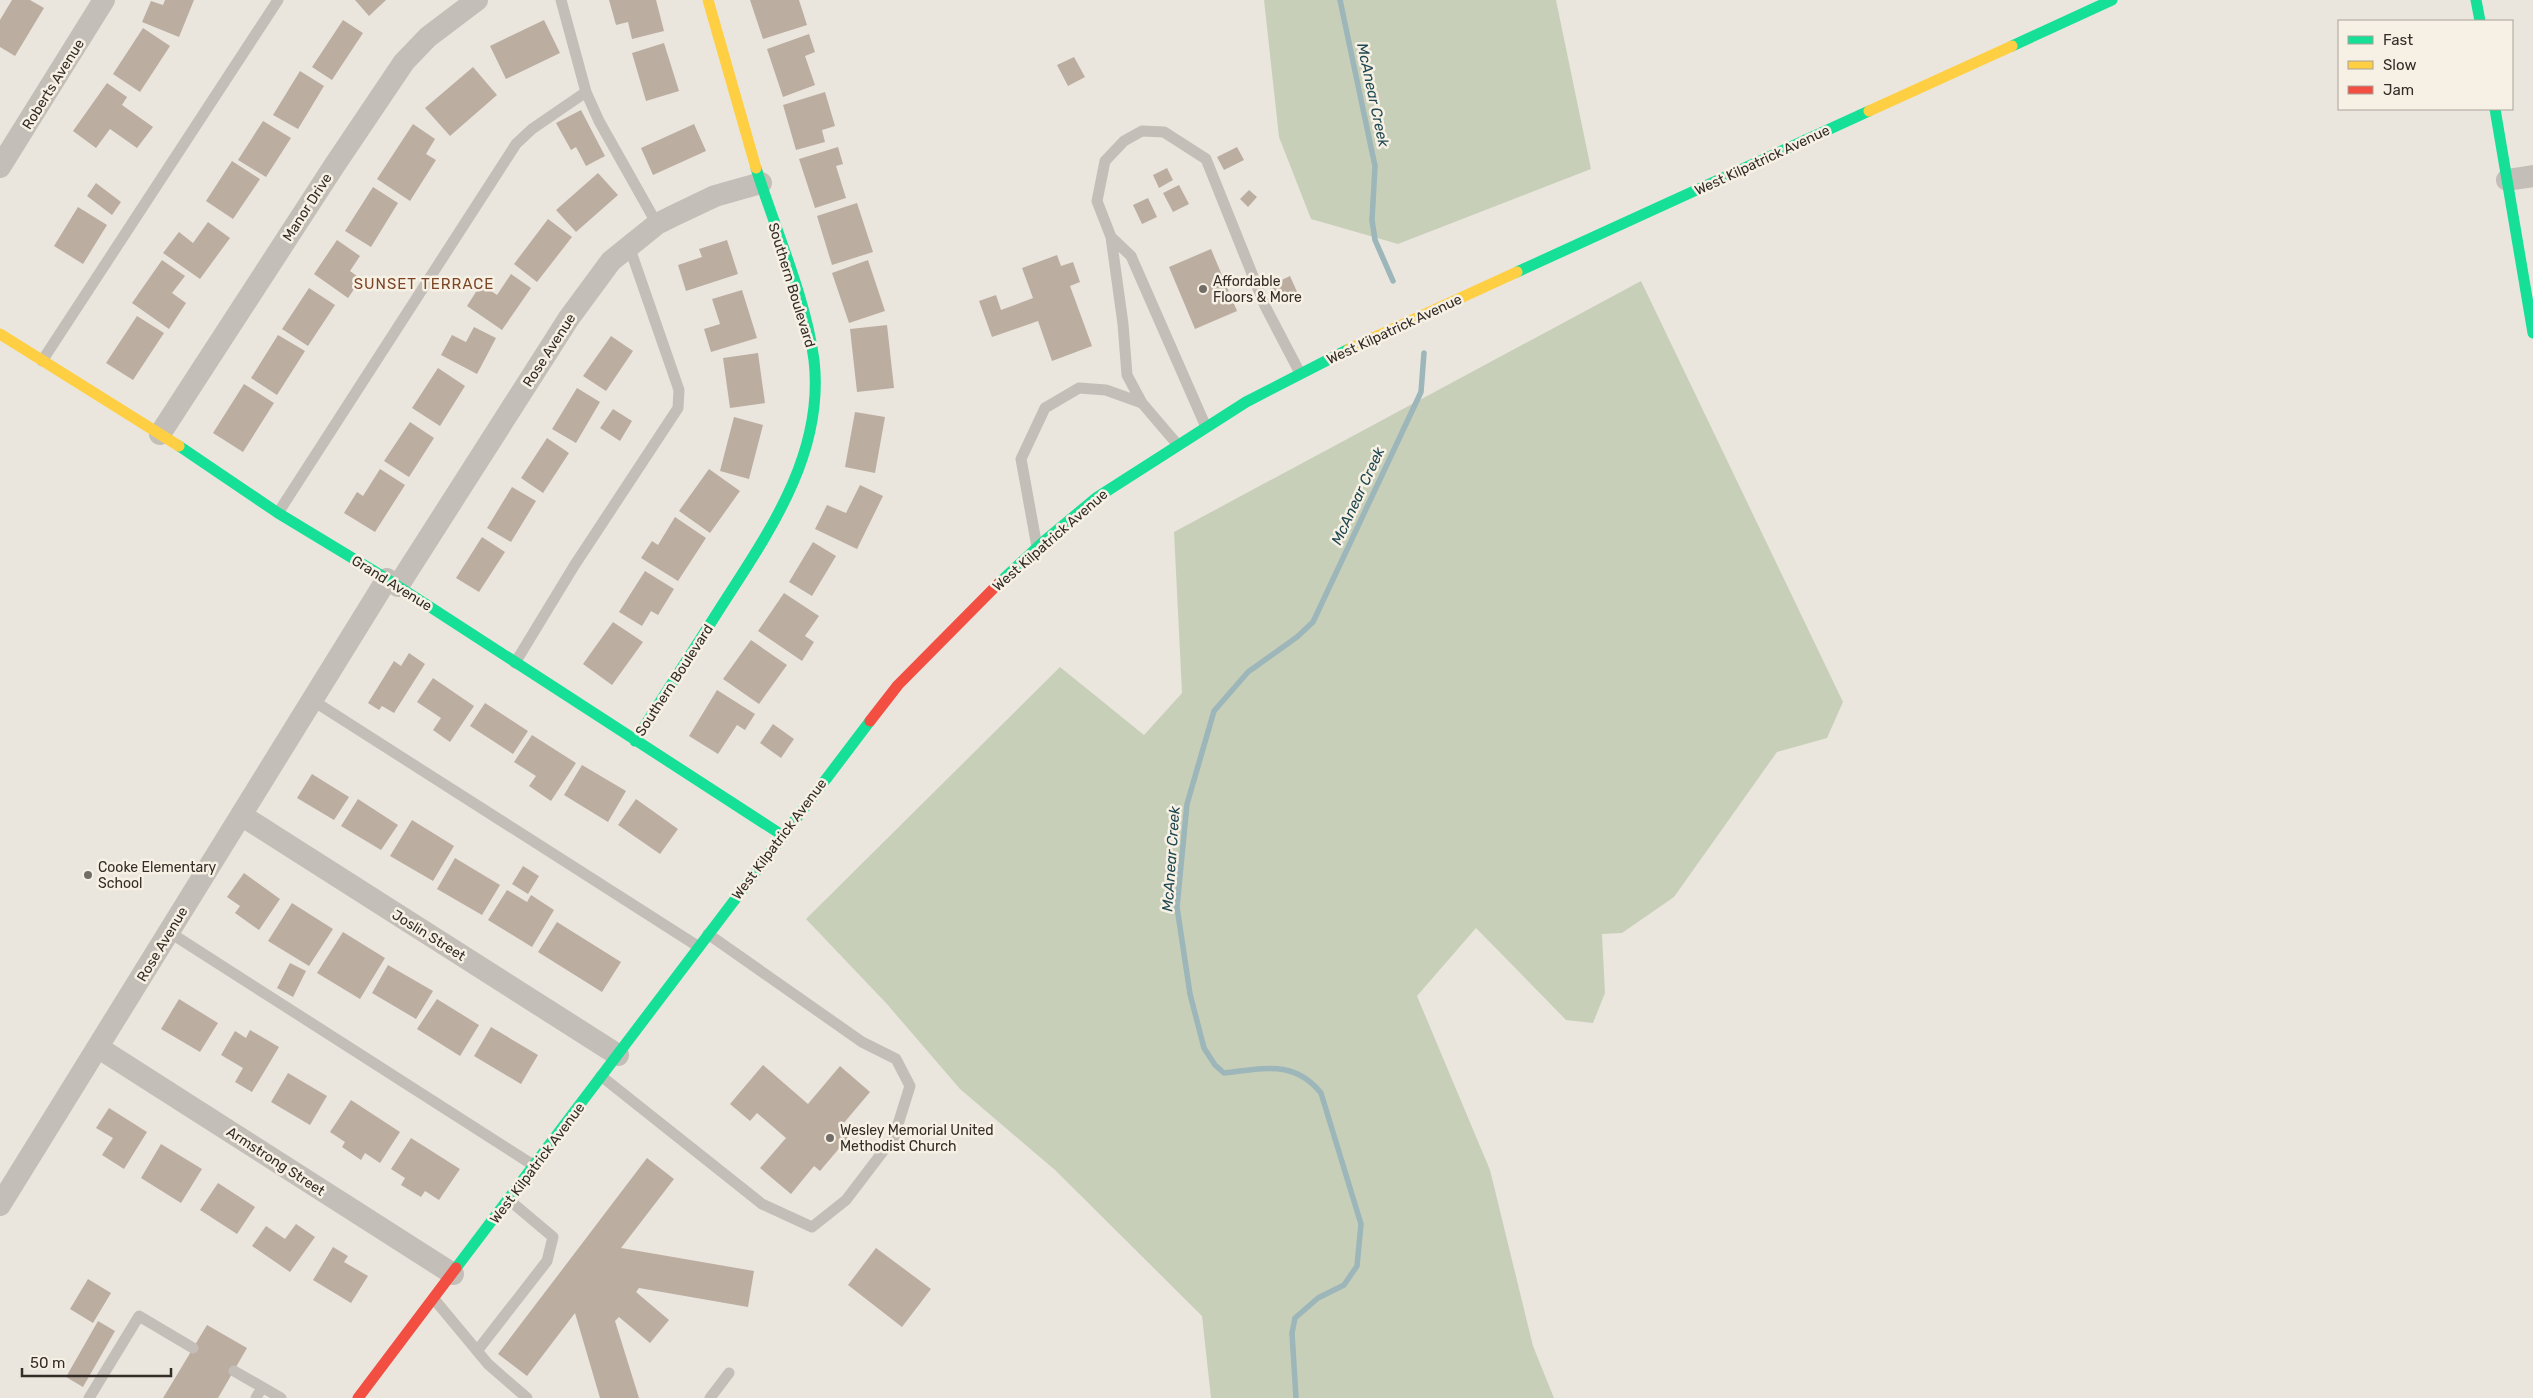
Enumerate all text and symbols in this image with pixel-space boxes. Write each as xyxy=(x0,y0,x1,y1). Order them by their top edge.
legend xyxy=(2338,20,2513,110)
text: Fast xyxy=(2383,31,2413,49)
street label: Roberts Avenue xyxy=(19,36,88,133)
water label: McAnear Creek xyxy=(1353,41,1393,149)
text: Slow xyxy=(2383,56,2416,74)
text: Jam xyxy=(2383,81,2414,99)
street label: West Kilpatrick Avenue xyxy=(1692,122,1833,199)
street label: Manor Drive xyxy=(279,170,336,244)
street label: Southern Boulevard xyxy=(764,221,819,350)
place label: Affordable Floors & More xyxy=(1213,273,1302,306)
district label: SUNSET TERRACE xyxy=(354,275,494,293)
marker: Affordable Floors & More xyxy=(1197,283,1209,295)
street label: West Kilpatrick Avenue xyxy=(1324,291,1465,368)
street label: Rose Avenue xyxy=(519,310,580,390)
water label: McAnear Creek xyxy=(1327,444,1389,548)
street label: West Kilpatrick Avenue xyxy=(989,486,1112,595)
street label: Grand Avenue xyxy=(348,552,435,615)
street label: Southern Boulevard xyxy=(632,621,717,739)
street label: West Kilpatrick Avenue xyxy=(728,775,831,903)
water label: McAnear Creek xyxy=(1158,805,1184,912)
place label: Cooke Elementary School xyxy=(98,859,216,892)
marker: Cooke Elementary School xyxy=(82,869,94,881)
street label: Rose Avenue xyxy=(133,904,191,985)
street label: Joslin Street xyxy=(389,906,469,965)
street label: West Kilpatrick Avenue xyxy=(486,1099,589,1227)
place label: Wesley Memorial United Methodist Church xyxy=(840,1122,994,1155)
street label: Armstrong Street xyxy=(223,1123,328,1200)
marker: Wesley Memorial United Methodist Church xyxy=(824,1132,836,1144)
scale bar xyxy=(22,1346,171,1378)
text: 50 m xyxy=(30,1354,65,1372)

